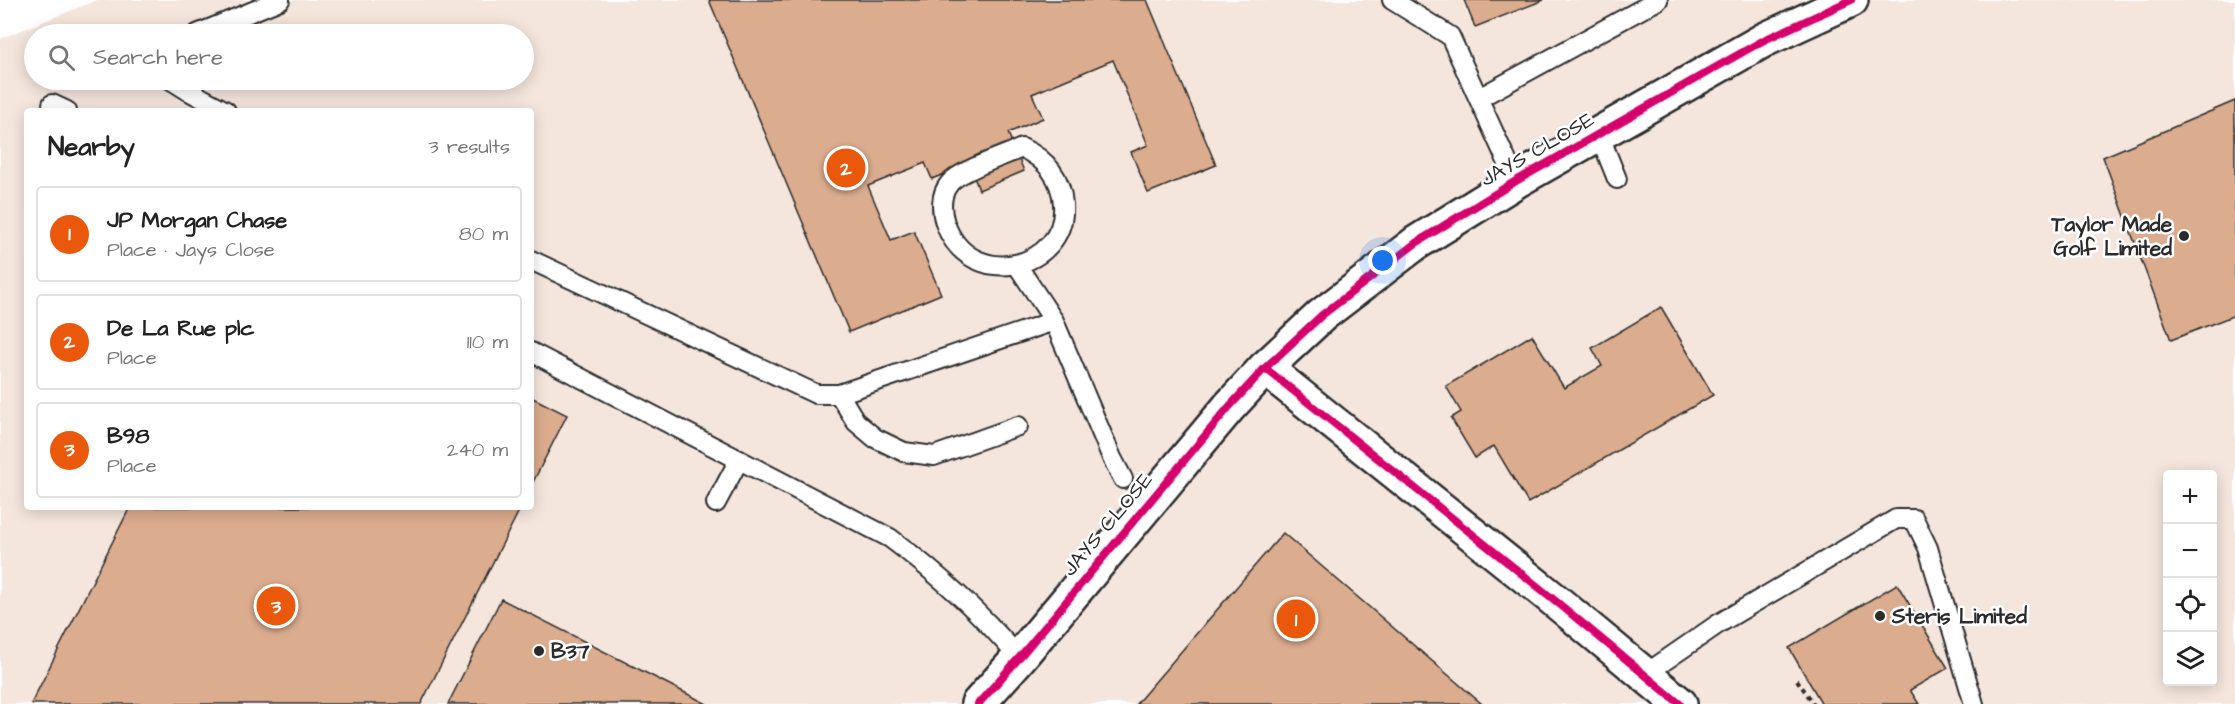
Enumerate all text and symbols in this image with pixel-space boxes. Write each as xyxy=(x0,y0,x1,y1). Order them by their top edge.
search box xyxy=(24,24,534,90)
icon: search xyxy=(45,41,78,74)
text: Search here xyxy=(93,42,223,73)
street label: JAYS CLOSE xyxy=(1475,105,1600,194)
text: Nearby xyxy=(48,129,135,165)
text: 3 results xyxy=(428,133,510,161)
pin: 2 xyxy=(826,146,866,190)
text: JP Morgan Chase xyxy=(107,205,287,236)
place label: Taylor Made Golf Limited xyxy=(2050,210,2173,263)
text: 1 xyxy=(68,220,71,248)
text: 80 m xyxy=(459,220,508,248)
marker: Taylor Made Golf Limited xyxy=(2177,229,2191,243)
text: Place · Jays Close xyxy=(107,236,275,264)
your location xyxy=(1368,246,1397,275)
text: De La Rue plc xyxy=(107,313,254,344)
text: 2 xyxy=(64,328,75,356)
text: 110 m xyxy=(467,328,508,356)
text: Place xyxy=(107,344,157,372)
text: B98 xyxy=(107,421,149,452)
text: 3 xyxy=(64,436,75,464)
text: 240 m xyxy=(447,436,508,464)
text: Place xyxy=(107,452,157,480)
street label: JAYS CLOSE xyxy=(1055,466,1160,582)
map controls xyxy=(2163,470,2217,686)
button: + xyxy=(2163,470,2217,524)
button: − xyxy=(2163,524,2217,578)
button: locate xyxy=(2163,578,2217,632)
pin: 3 xyxy=(256,584,296,628)
pin: 1 xyxy=(1276,596,1316,642)
place label: Steris Limited xyxy=(1891,602,2027,631)
marker: Steris Limited xyxy=(1873,609,1887,623)
button: layers xyxy=(2163,632,2217,686)
place label: B37 xyxy=(551,637,590,666)
marker: B37 xyxy=(532,644,546,658)

